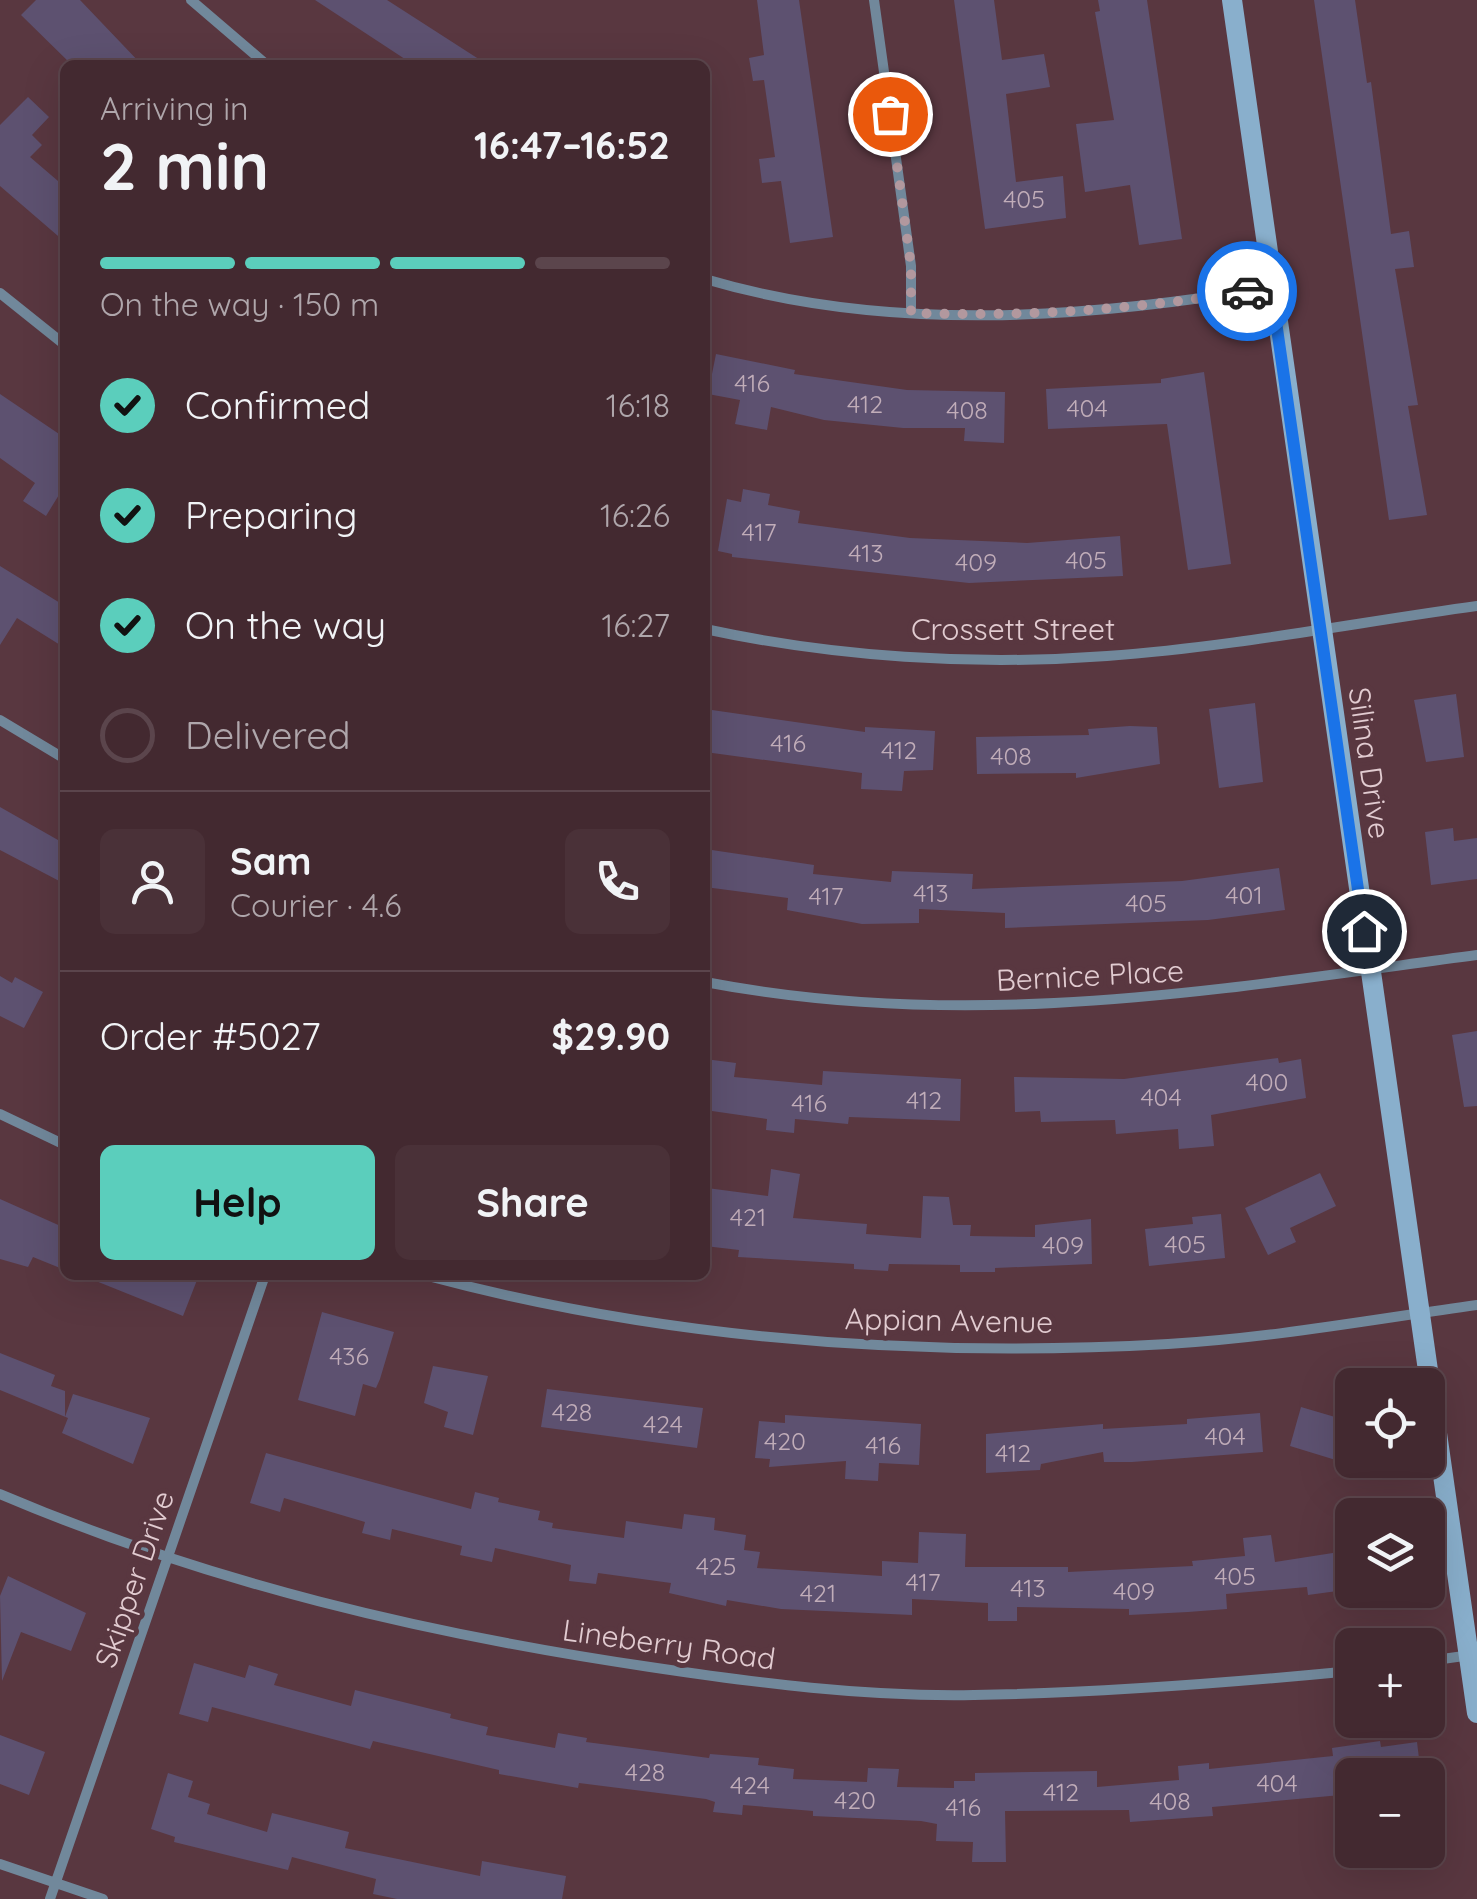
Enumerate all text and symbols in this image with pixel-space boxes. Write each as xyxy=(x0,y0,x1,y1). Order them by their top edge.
pin xyxy=(848,72,933,157)
icon: bag xyxy=(863,87,918,142)
text: Arriving in xyxy=(100,88,249,128)
text: 16:47–16:52 xyxy=(474,121,670,169)
text: 2 min xyxy=(100,125,269,206)
house number: 405 xyxy=(1003,183,1045,214)
courier xyxy=(1197,241,1297,341)
icon: car xyxy=(1220,264,1275,319)
text: On the way · 150 m xyxy=(100,284,379,324)
house number: 416 xyxy=(734,367,770,398)
icon: check xyxy=(100,378,155,433)
text: Confirmed xyxy=(185,381,370,429)
text: 16:18 xyxy=(606,385,670,425)
house number: 412 xyxy=(847,388,883,419)
house number: 404 xyxy=(1066,392,1108,423)
house number: 408 xyxy=(946,394,988,425)
icon: check xyxy=(100,488,155,543)
text: Preparing xyxy=(185,491,357,539)
text: 16:26 xyxy=(600,495,670,535)
house number: 417 xyxy=(741,516,777,547)
house number: 413 xyxy=(848,537,884,568)
house number: 405 xyxy=(1065,544,1107,575)
house number: 409 xyxy=(955,546,997,577)
icon: check xyxy=(100,598,155,653)
text: On the way xyxy=(185,601,386,649)
text: 16:27 xyxy=(601,605,670,645)
street label: Crossett Street xyxy=(911,610,1115,648)
street label: Silina Drive xyxy=(1341,685,1399,841)
text: Delivered xyxy=(185,711,351,759)
house number: 416 xyxy=(770,727,806,758)
house number: 412 xyxy=(881,734,917,765)
house number: 408 xyxy=(990,740,1032,771)
button: person xyxy=(100,829,205,934)
button: phone xyxy=(565,829,670,934)
text: Sam xyxy=(230,837,312,885)
house number: 413 xyxy=(913,877,949,908)
house number: 401 xyxy=(1225,879,1263,910)
house number: 417 xyxy=(808,880,844,911)
text: Courier · 4.6 xyxy=(230,885,402,925)
house number: 405 xyxy=(1125,887,1167,918)
pin xyxy=(1322,889,1407,974)
icon: home xyxy=(1337,904,1392,959)
street label: Bernice Place xyxy=(995,951,1185,999)
text: Order #5027 xyxy=(100,1012,320,1060)
text: $29.90 xyxy=(551,1012,670,1060)
house number: 400 xyxy=(1246,1066,1288,1097)
house number: 404 xyxy=(1140,1081,1182,1112)
house number: 412 xyxy=(906,1084,942,1115)
house number: 416 xyxy=(791,1087,827,1118)
button: Help xyxy=(100,1145,375,1260)
button: Share xyxy=(395,1145,670,1260)
house number: 421 xyxy=(730,1201,766,1232)
house number: 405 xyxy=(1164,1228,1206,1259)
house number: 409 xyxy=(1042,1229,1084,1260)
street label: Appian Avenue xyxy=(844,1299,1054,1341)
house number: 436 xyxy=(329,1340,369,1371)
map controls xyxy=(1335,1368,1445,1868)
button: locate xyxy=(1335,1368,1445,1478)
house number: 428 xyxy=(552,1396,592,1427)
house number: 424 xyxy=(643,1408,683,1439)
house number: 404 xyxy=(1204,1420,1246,1451)
house number: 420 xyxy=(764,1425,806,1456)
house number: 416 xyxy=(865,1429,901,1460)
house number: 412 xyxy=(995,1437,1031,1468)
street label: Skipper Drive xyxy=(86,1486,182,1672)
button: layers xyxy=(1335,1498,1445,1608)
house number: 425 xyxy=(696,1550,736,1581)
house number: 405 xyxy=(1214,1560,1256,1591)
house number: 417 xyxy=(905,1566,941,1597)
house number: 413 xyxy=(1010,1572,1046,1603)
house number: 409 xyxy=(1113,1575,1155,1606)
house number: 421 xyxy=(800,1577,836,1608)
street label: Lineberry Road xyxy=(560,1610,778,1678)
button: + xyxy=(1335,1628,1445,1738)
house number: 428 xyxy=(625,1756,665,1787)
button: − xyxy=(1335,1758,1445,1868)
house number: 404 xyxy=(1256,1767,1298,1798)
house number: 424 xyxy=(730,1769,770,1800)
house number: 412 xyxy=(1043,1776,1079,1807)
house number: 420 xyxy=(834,1784,876,1815)
house number: 408 xyxy=(1149,1785,1191,1816)
house number: 416 xyxy=(945,1791,981,1822)

